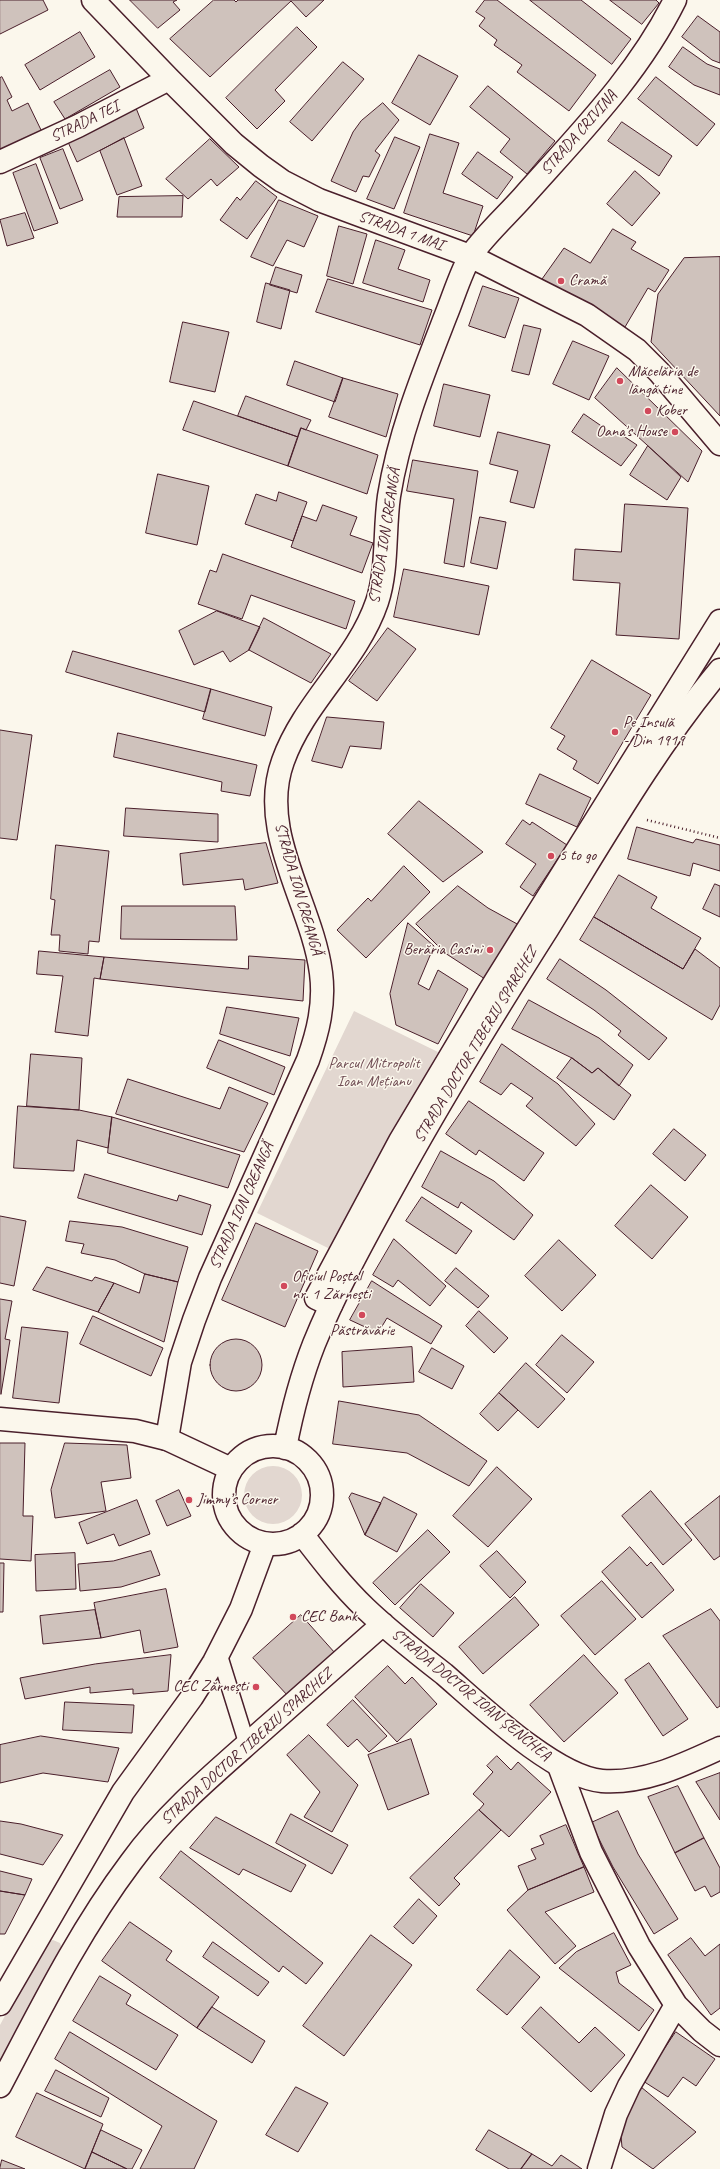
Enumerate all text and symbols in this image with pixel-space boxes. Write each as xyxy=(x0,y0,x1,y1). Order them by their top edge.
street label: STRADA CRIVINA xyxy=(537,87,621,179)
street label: STRADA TEI xyxy=(47,97,123,147)
street label: STRADA 1 MAI xyxy=(356,207,446,255)
place label: Cramă xyxy=(569,271,606,291)
marker: Cramă xyxy=(556,276,566,286)
place label: Măcelăria de lângă tine xyxy=(628,362,698,400)
marker: Măcelăria de lângă tine xyxy=(615,376,625,386)
place label: Kober xyxy=(656,401,687,421)
marker: Kober xyxy=(643,406,653,416)
place label: Oana's House xyxy=(596,422,667,442)
marker: Oana's House xyxy=(670,427,680,437)
street label: STRADA ION CREANGĂ xyxy=(365,467,405,605)
place label: Pe Insulă - Din 1919 xyxy=(623,713,684,751)
marker: Pe Insulă - Din 1919 xyxy=(610,727,620,737)
street label: STRADA ION CREANGĂ xyxy=(270,821,326,957)
place label: 5 to go xyxy=(559,846,596,866)
marker: 5 to go xyxy=(546,851,556,861)
place label: Berăria Casini xyxy=(403,940,482,960)
street label: STRADA DOCTOR TIBERIU SPARCHEZ xyxy=(410,944,542,1146)
marker: Berăria Casini xyxy=(485,945,495,955)
park label: Parcul Mitropolit Ioan Mețianu xyxy=(328,1054,420,1092)
street label: STRADA ION CREANGĂ xyxy=(205,1140,279,1272)
place label: Oficiul Poștal nr. 1 Zărnești xyxy=(292,1267,370,1305)
marker: Oficiul Poștal nr. 1 Zărnești xyxy=(279,1281,289,1291)
marker: Păstrăvărie xyxy=(357,1310,367,1320)
place label: Păstrăvărie xyxy=(330,1321,394,1341)
place label: Jimmy’s Corner xyxy=(197,1490,278,1510)
marker: Jimmy’s Corner xyxy=(184,1495,194,1505)
place label: CEC Bank xyxy=(301,1607,357,1627)
marker: CEC Bank xyxy=(288,1612,298,1622)
street label: STRADA DOCTOR IOAN ȘENCHEA xyxy=(387,1625,555,1765)
street label: STRADA DOCTOR TIBERIU SPARCHEZ xyxy=(157,1665,337,1829)
place label: CEC Zărnești xyxy=(173,1677,248,1697)
marker: CEC Zărnești xyxy=(251,1682,261,1692)

